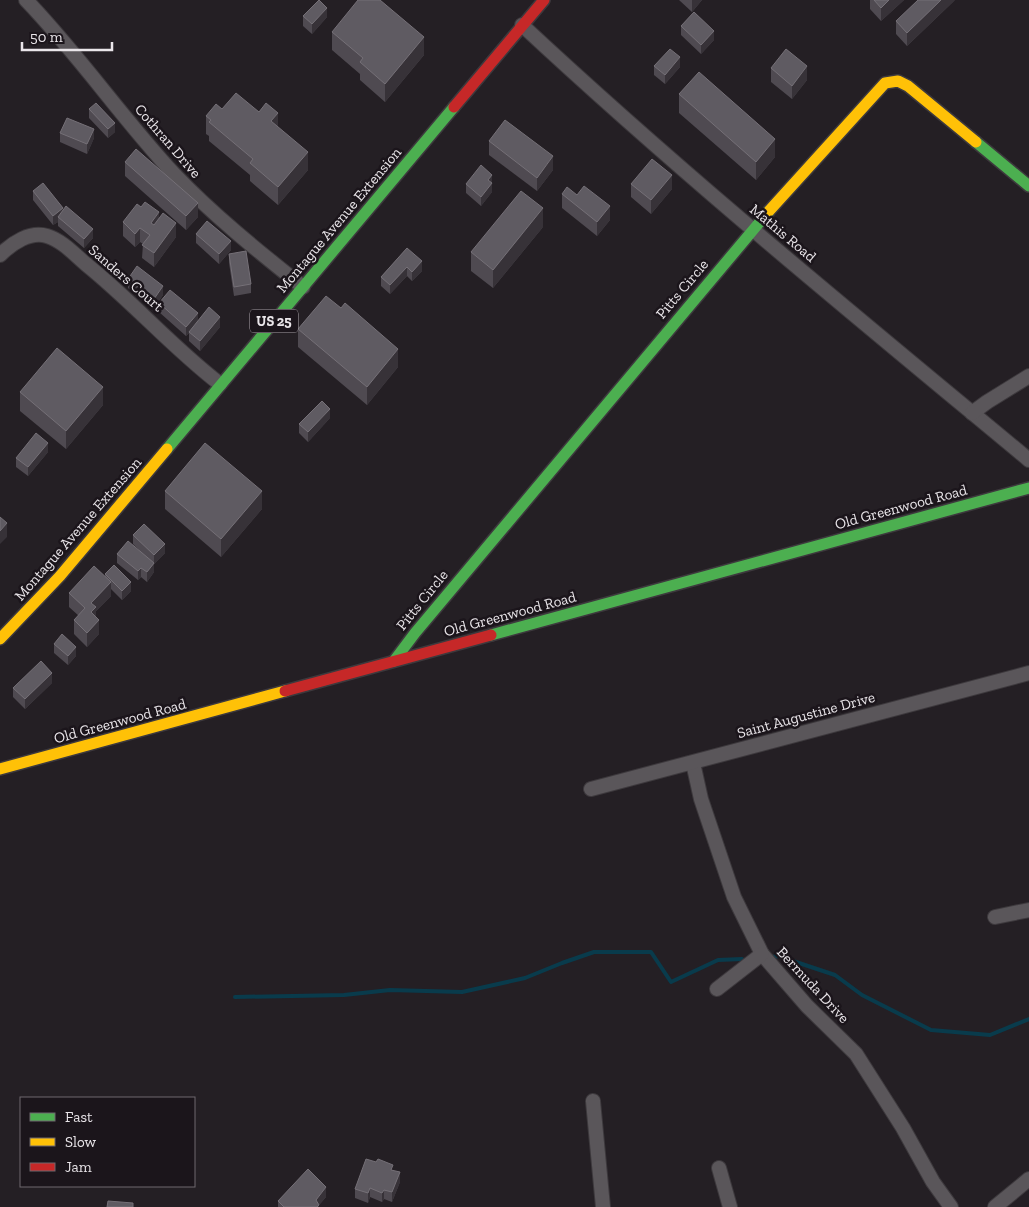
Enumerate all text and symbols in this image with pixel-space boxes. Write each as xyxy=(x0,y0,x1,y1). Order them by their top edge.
scale bar xyxy=(22,20,112,52)
text: 50 m xyxy=(30,28,63,46)
street label: Cothran Drive xyxy=(131,100,205,182)
street label: Montague Avenue Extension xyxy=(273,143,405,296)
street label: Mathis Road xyxy=(746,200,820,266)
street label: Sanders Court xyxy=(85,241,167,316)
street label: Pitts Circle xyxy=(652,256,712,322)
road number: US 25 xyxy=(250,310,298,332)
street label: Montague Avenue Extension xyxy=(11,453,146,604)
street label: Old Greenwood Road xyxy=(833,481,970,533)
street label: Pitts Circle xyxy=(392,566,452,634)
street label: Old Greenwood Road xyxy=(442,588,579,640)
street label: Saint Augustine Drive xyxy=(735,688,877,742)
street label: Old Greenwood Road xyxy=(52,695,189,747)
street label: Bermuda Drive xyxy=(773,943,853,1027)
legend xyxy=(20,1097,195,1187)
text: Fast xyxy=(65,1108,93,1126)
text: Slow xyxy=(65,1133,97,1151)
text: Jam xyxy=(65,1158,92,1176)

